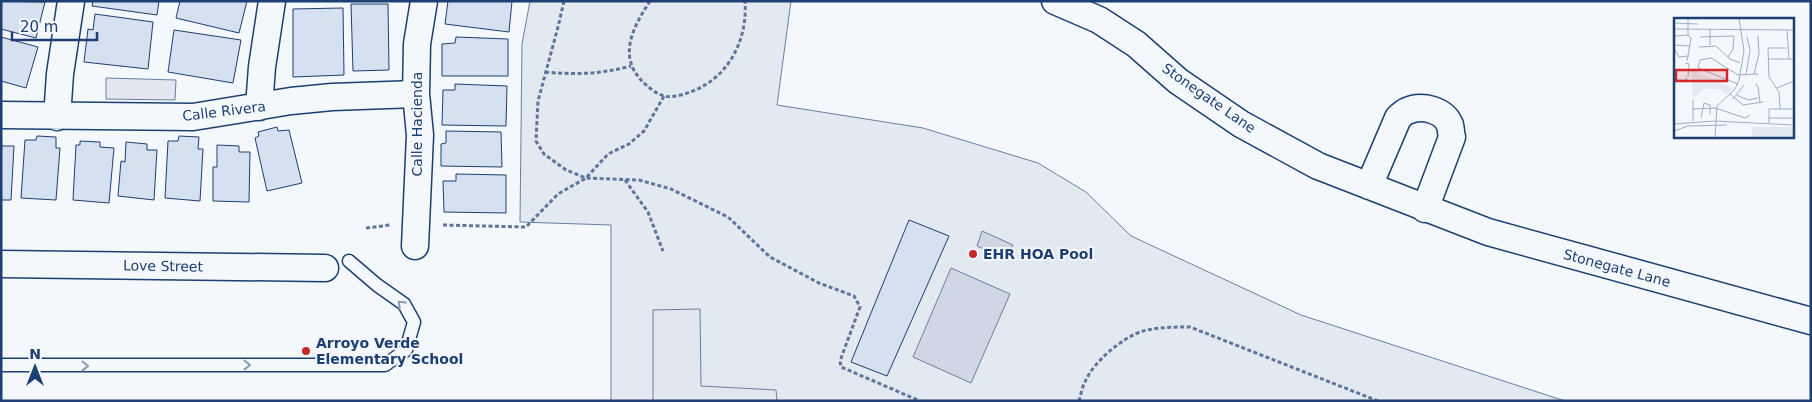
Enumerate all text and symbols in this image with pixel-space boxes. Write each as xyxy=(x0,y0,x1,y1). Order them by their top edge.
scale bar xyxy=(12,10,98,42)
text: 20 m xyxy=(20,18,58,36)
inset map xyxy=(1674,18,1794,138)
street label: Stonegate Lane xyxy=(1159,60,1259,136)
street label: Calle Hacienda xyxy=(409,72,425,176)
street label: Calle Rivera xyxy=(181,98,267,124)
place label: EHR HOA Pool xyxy=(983,246,1093,262)
street label: Stonegate Lane xyxy=(1562,246,1672,290)
marker: EHR HOA Pool xyxy=(967,248,979,260)
street label: Love Street xyxy=(123,257,204,275)
one-way arrow xyxy=(398,301,407,310)
place label: Arroyo Verde Elementary School xyxy=(316,335,463,367)
north arrow xyxy=(10,342,60,392)
marker: Arroyo Verde Elementary School xyxy=(300,345,312,357)
text: N xyxy=(29,346,41,362)
one-way arrow xyxy=(244,360,252,370)
one-way arrow xyxy=(82,361,89,371)

